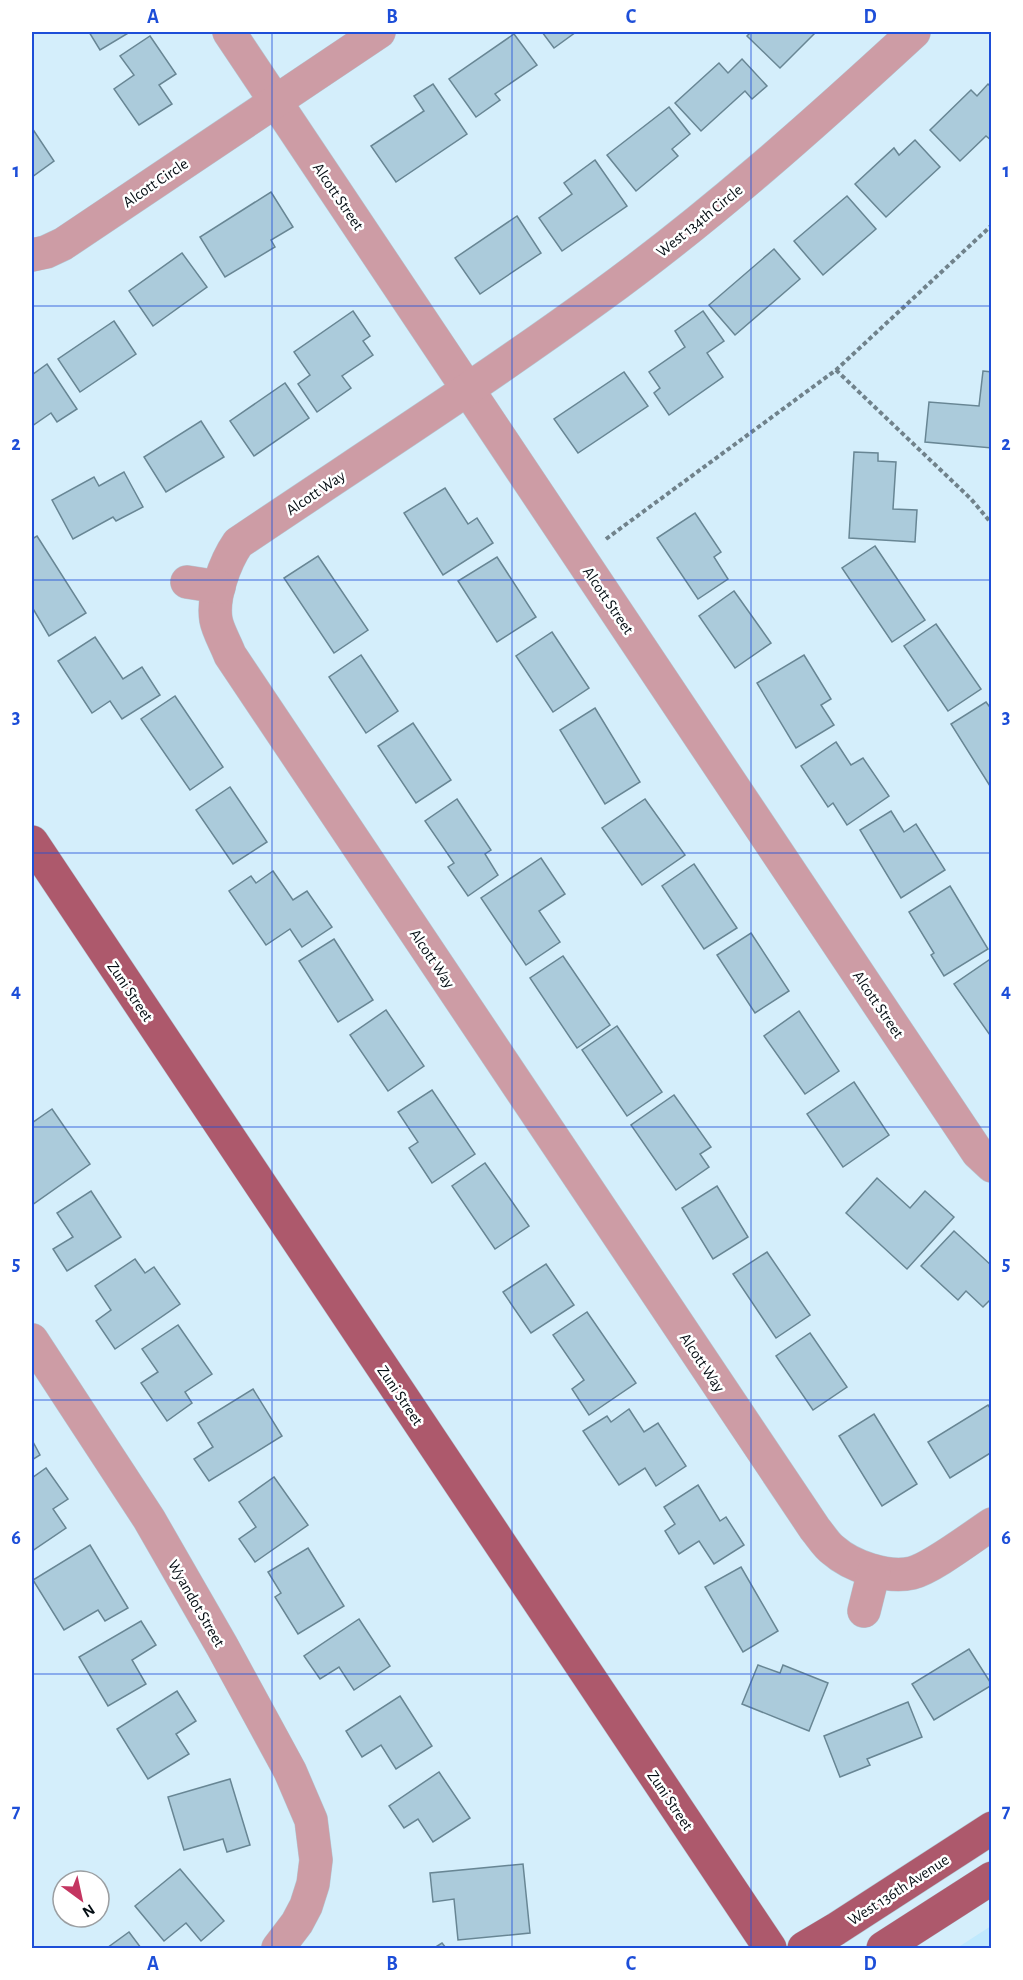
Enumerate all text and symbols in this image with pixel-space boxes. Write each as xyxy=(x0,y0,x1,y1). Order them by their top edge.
text: A xyxy=(147,7,159,27)
text: B xyxy=(386,7,398,27)
text: C xyxy=(626,7,637,27)
text: D xyxy=(863,7,877,27)
street label: Alcott Circle xyxy=(120,155,191,210)
street label: Alcott Street xyxy=(310,160,367,233)
text: 1 xyxy=(12,161,20,181)
text: 1 xyxy=(1002,161,1010,181)
street label: West 134th Circle xyxy=(654,181,746,260)
text: 2 xyxy=(11,434,21,454)
text: 2 xyxy=(1001,434,1011,454)
street label: Alcott Way xyxy=(283,467,349,519)
street label: Alcott Street xyxy=(580,564,637,637)
text: 3 xyxy=(12,707,20,727)
text: 3 xyxy=(1002,707,1010,727)
street label: Alcott Way xyxy=(406,926,458,992)
street label: Zuni Street xyxy=(104,959,156,1024)
street label: Alcott Street xyxy=(850,968,907,1041)
text: 4 xyxy=(11,981,21,1001)
text: 4 xyxy=(1001,981,1011,1001)
text: 5 xyxy=(12,1254,20,1274)
text: 5 xyxy=(1002,1254,1010,1274)
street label: Alcott Way xyxy=(676,1330,728,1396)
street label: Zuni Street xyxy=(374,1363,426,1428)
text: 6 xyxy=(11,1528,21,1548)
text: 6 xyxy=(1001,1528,1011,1548)
street label: Wyandot Street xyxy=(164,1557,227,1650)
street label: Zuni Street xyxy=(644,1768,696,1833)
text: 7 xyxy=(12,1801,21,1821)
text: 7 xyxy=(1002,1801,1011,1821)
street label: West 136th Avenue xyxy=(845,1851,952,1928)
north arrow xyxy=(51,1869,111,1929)
text: N xyxy=(80,1901,98,1920)
text: A xyxy=(147,1954,159,1974)
text: B xyxy=(386,1954,398,1974)
text: C xyxy=(626,1954,637,1974)
text: D xyxy=(863,1954,877,1974)

